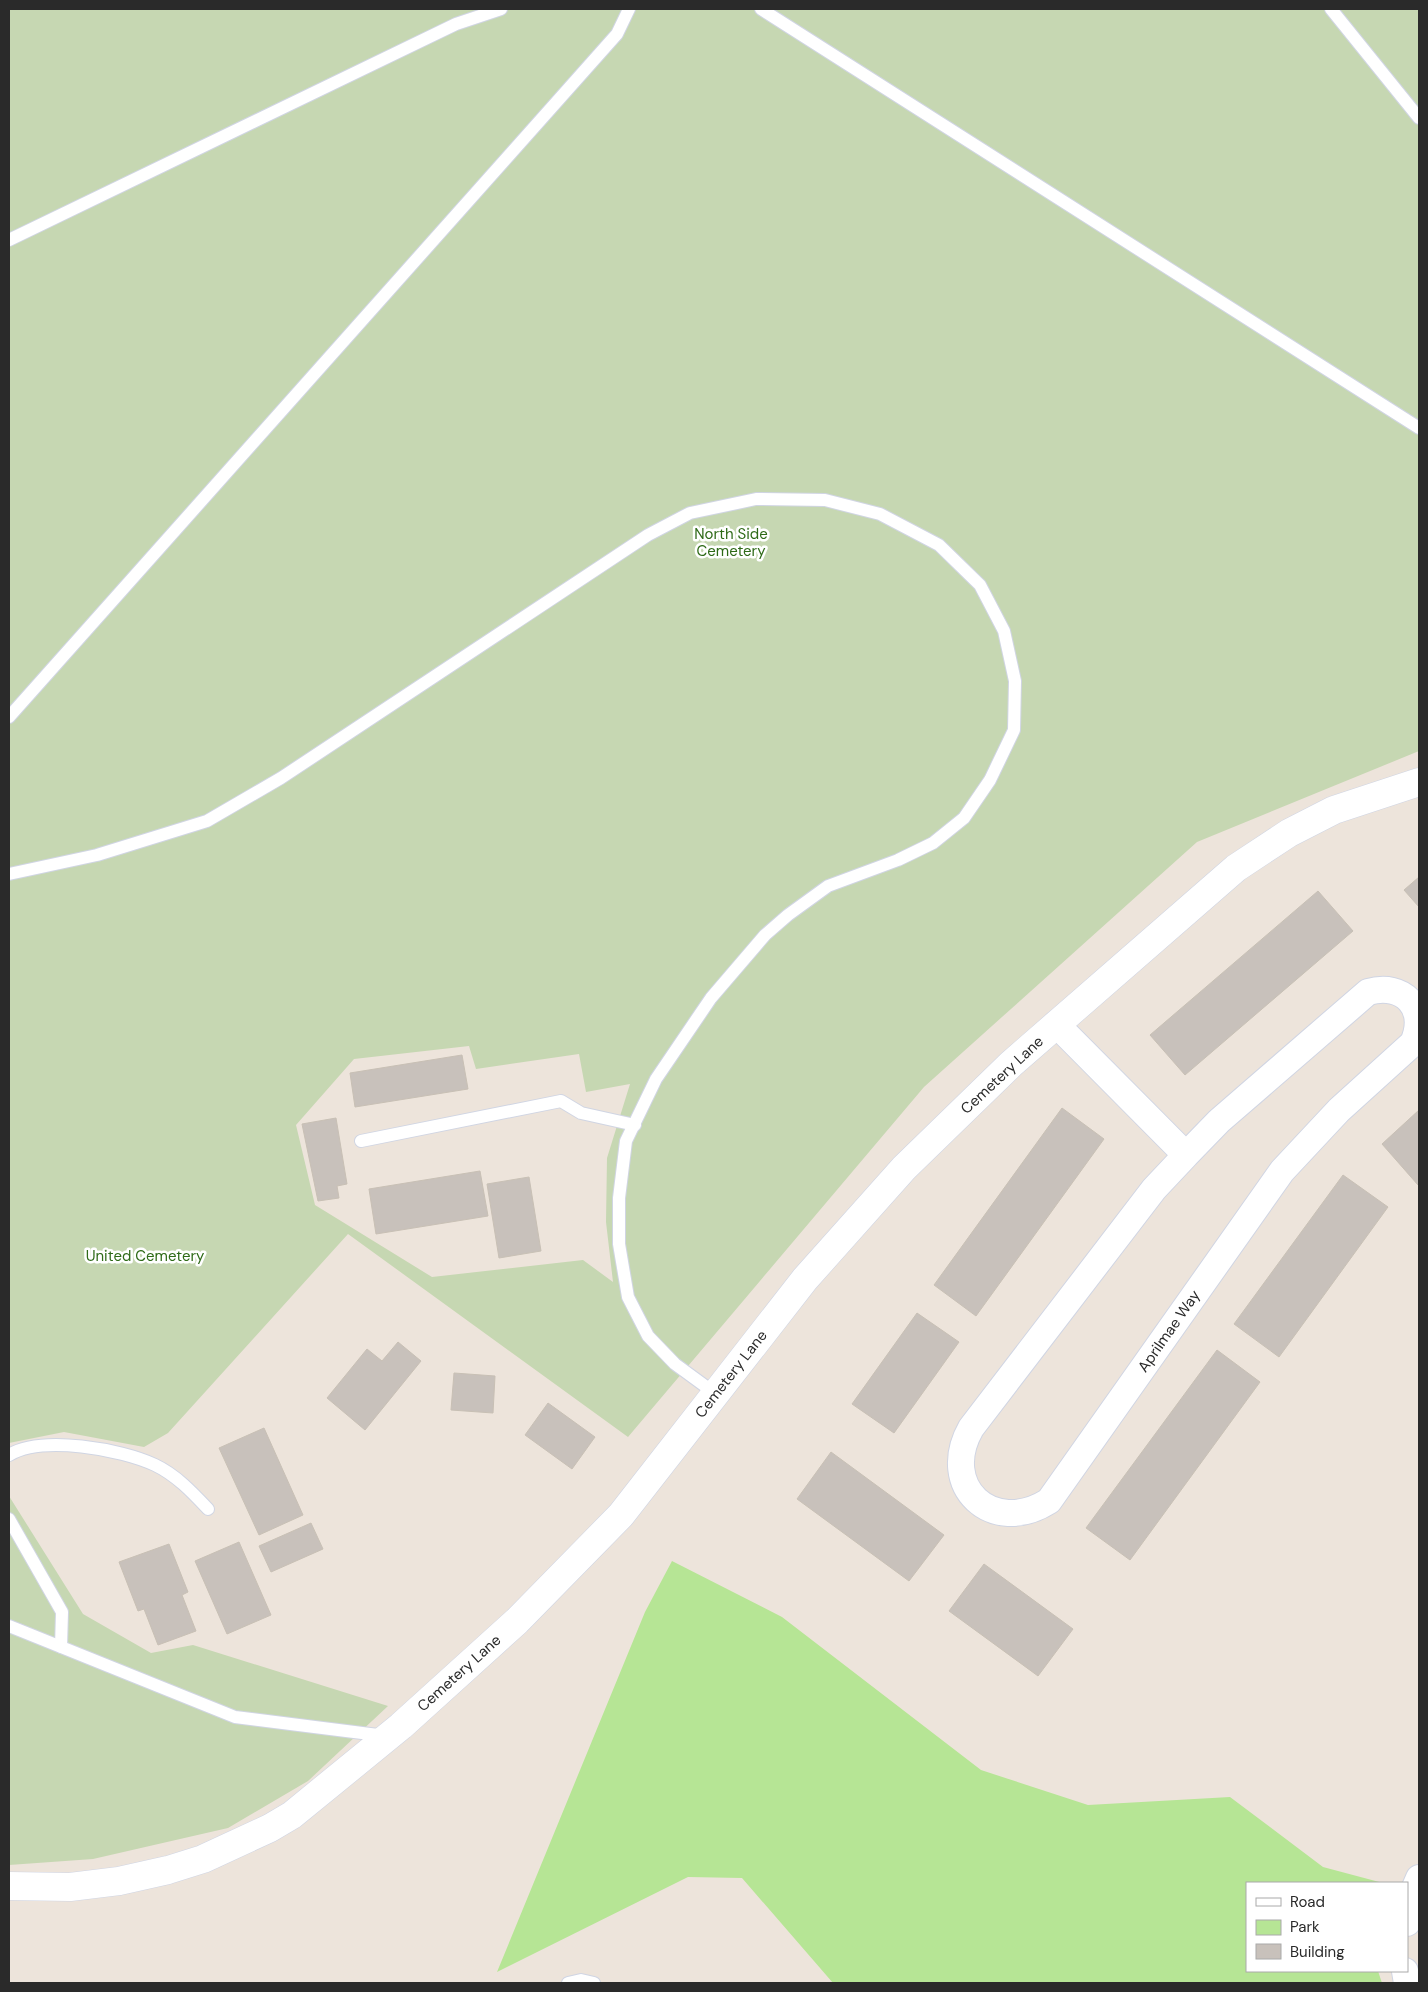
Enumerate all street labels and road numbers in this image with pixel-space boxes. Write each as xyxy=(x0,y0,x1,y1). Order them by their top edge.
street label: Cemetery Lane xyxy=(956,1031,1048,1119)
street label: Aprilmae Way xyxy=(1133,1285,1205,1376)
street label: Cemetery Lane xyxy=(690,1326,772,1422)
street label: Cemetery Lane xyxy=(413,1630,505,1716)

